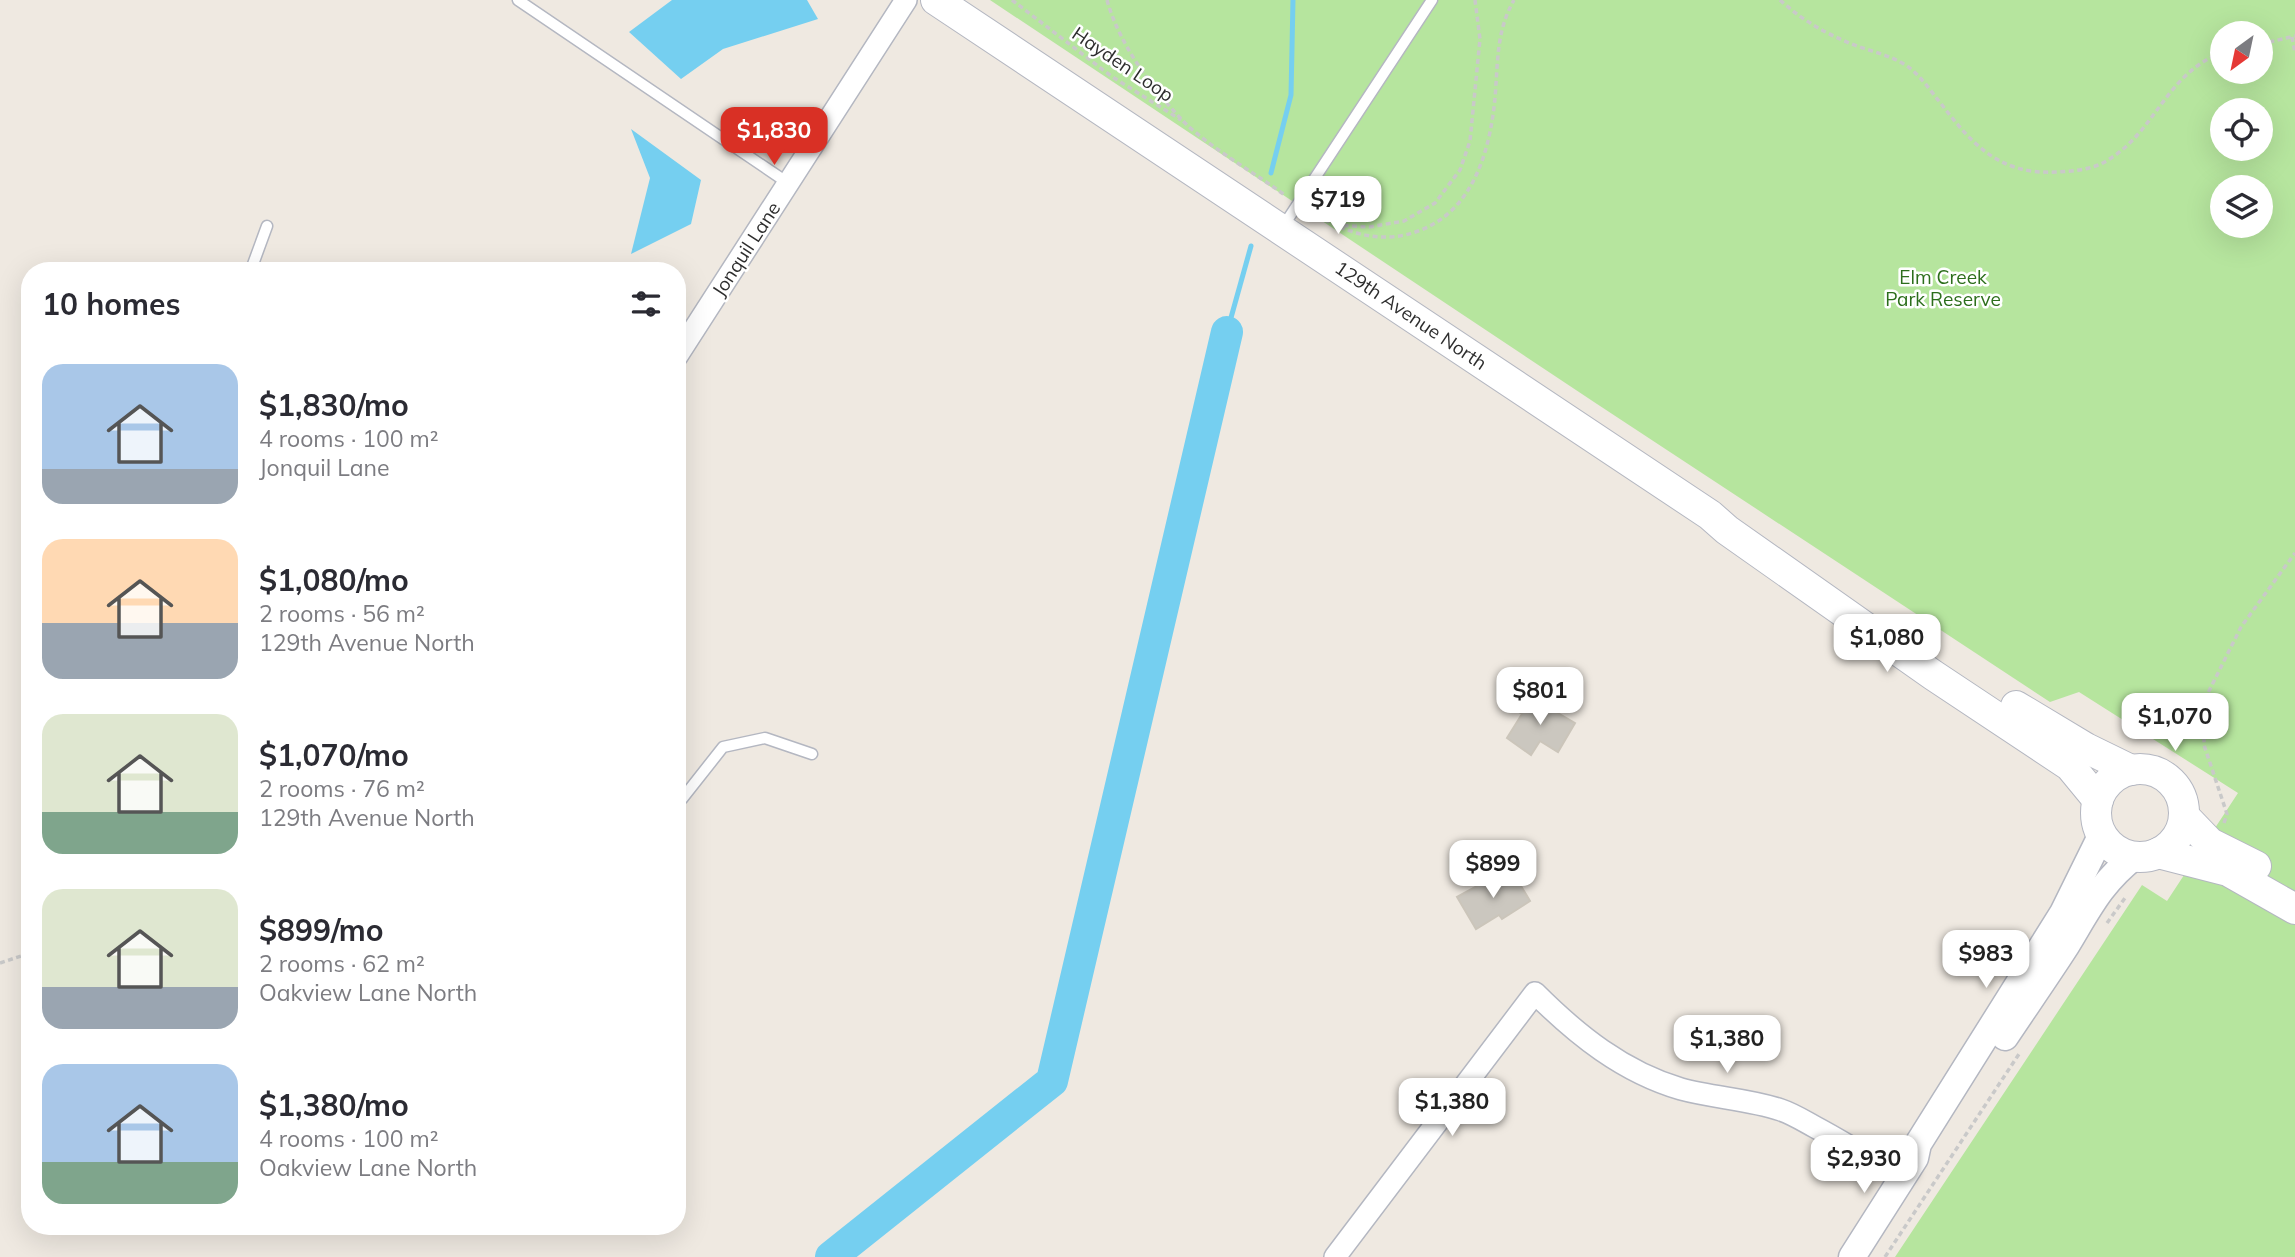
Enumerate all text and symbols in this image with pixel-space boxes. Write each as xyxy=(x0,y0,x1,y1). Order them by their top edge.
street label: Hayden Loop xyxy=(1068,21,1178,107)
north arrow xyxy=(2210,21,2273,84)
map controls xyxy=(2210,21,2273,238)
button: locate xyxy=(2210,98,2273,161)
pin: $1,830 xyxy=(717,108,831,167)
text: $1,830 xyxy=(737,115,811,144)
button: layers xyxy=(2210,175,2273,238)
pin: $719 xyxy=(1297,176,1379,236)
text: $719 xyxy=(1310,184,1366,213)
street label: Jonquil Lane xyxy=(707,197,785,301)
street label: 129th Avenue North xyxy=(1330,255,1492,375)
park label: Elm Creek Park Reserve xyxy=(1885,265,2001,311)
text: 10 homes xyxy=(42,285,181,323)
icon: filters xyxy=(627,285,665,323)
text: $1,830/mo xyxy=(259,386,409,424)
icon: home xyxy=(98,392,182,476)
text: 4 rooms · 100 m² xyxy=(259,424,439,453)
text: Jonquil Lane xyxy=(259,453,390,482)
text: $1,080/mo xyxy=(259,561,409,599)
icon: home xyxy=(98,567,182,651)
text: 2 rooms · 56 m² xyxy=(259,599,425,628)
pin: $1,080 xyxy=(1830,614,1944,674)
text: $1,080 xyxy=(1850,622,1924,651)
text: 129th Avenue North xyxy=(259,628,475,657)
pin: $801 xyxy=(1499,668,1581,727)
text: $801 xyxy=(1512,675,1568,704)
pin: $1,070 xyxy=(2118,694,2232,753)
text: $1,070 xyxy=(2138,701,2212,730)
text: $1,070/mo xyxy=(259,736,409,774)
icon: home xyxy=(98,742,182,826)
text: 2 rooms · 76 m² xyxy=(259,774,425,803)
text: 129th Avenue North xyxy=(259,803,475,832)
pin: $899 xyxy=(1452,841,1534,900)
text: $899 xyxy=(1465,848,1521,877)
text: $899/mo xyxy=(259,911,383,949)
icon: home xyxy=(98,917,182,1001)
pin: $983 xyxy=(1945,930,2027,990)
text: $983 xyxy=(1958,938,2014,967)
text: 2 rooms · 62 m² xyxy=(259,949,425,978)
text: Oakview Lane North xyxy=(259,978,477,1007)
pin: $1,380 xyxy=(1670,1016,1784,1075)
text: $1,380 xyxy=(1690,1023,1764,1052)
pin: $1,380 xyxy=(1395,1078,1509,1138)
text: $1,380/mo xyxy=(259,1086,409,1124)
text: $1,380 xyxy=(1415,1086,1489,1115)
icon: home xyxy=(98,1092,182,1176)
text: 4 rooms · 100 m² xyxy=(259,1124,439,1153)
pin: $2,930 xyxy=(1807,1136,1921,1195)
text: $2,930 xyxy=(1827,1143,1901,1172)
text: Oakview Lane North xyxy=(259,1153,477,1182)

